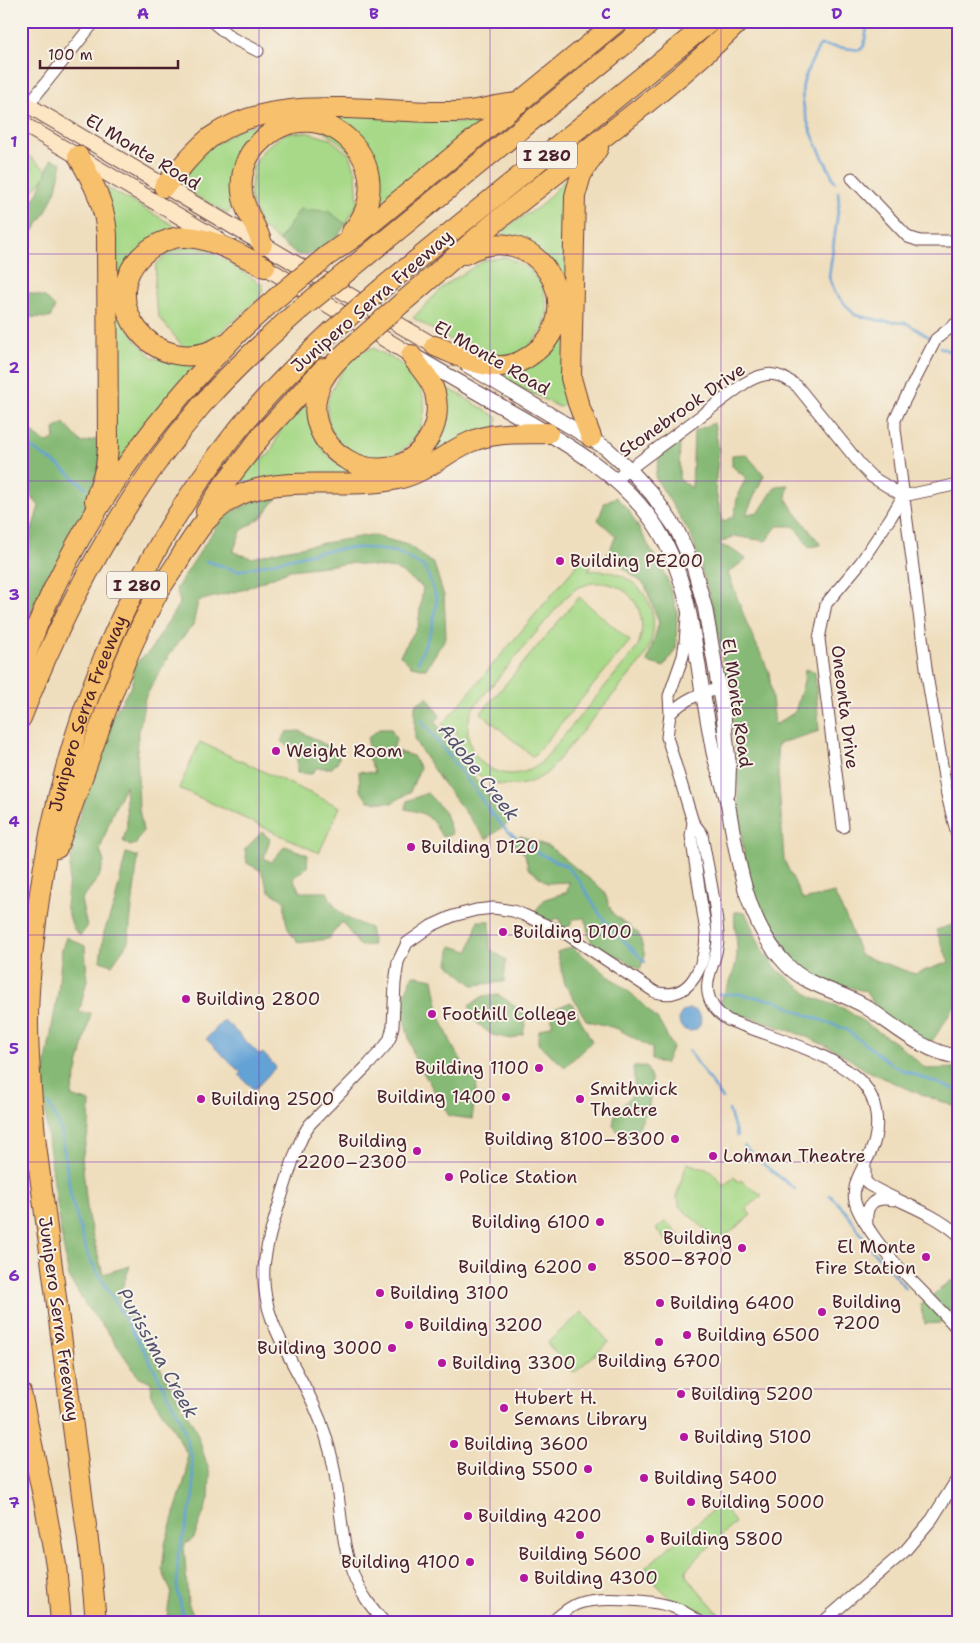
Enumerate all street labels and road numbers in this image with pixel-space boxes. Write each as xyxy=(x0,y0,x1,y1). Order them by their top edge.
street label: El Monte Road xyxy=(81,108,205,196)
road number: I 280 xyxy=(517,142,577,168)
street label: Junipero Serra Freeway xyxy=(286,224,458,378)
street label: El Monte Road xyxy=(430,315,554,401)
street label: Stonebrook Drive xyxy=(614,357,750,463)
road number: I 280 xyxy=(107,572,167,598)
street label: Junipero Serra Freeway xyxy=(43,611,133,814)
street label: El Monte Road xyxy=(716,637,758,769)
street label: Oneonta Drive xyxy=(826,644,864,770)
street label: Junipero Serra Freeway xyxy=(33,1215,85,1423)

